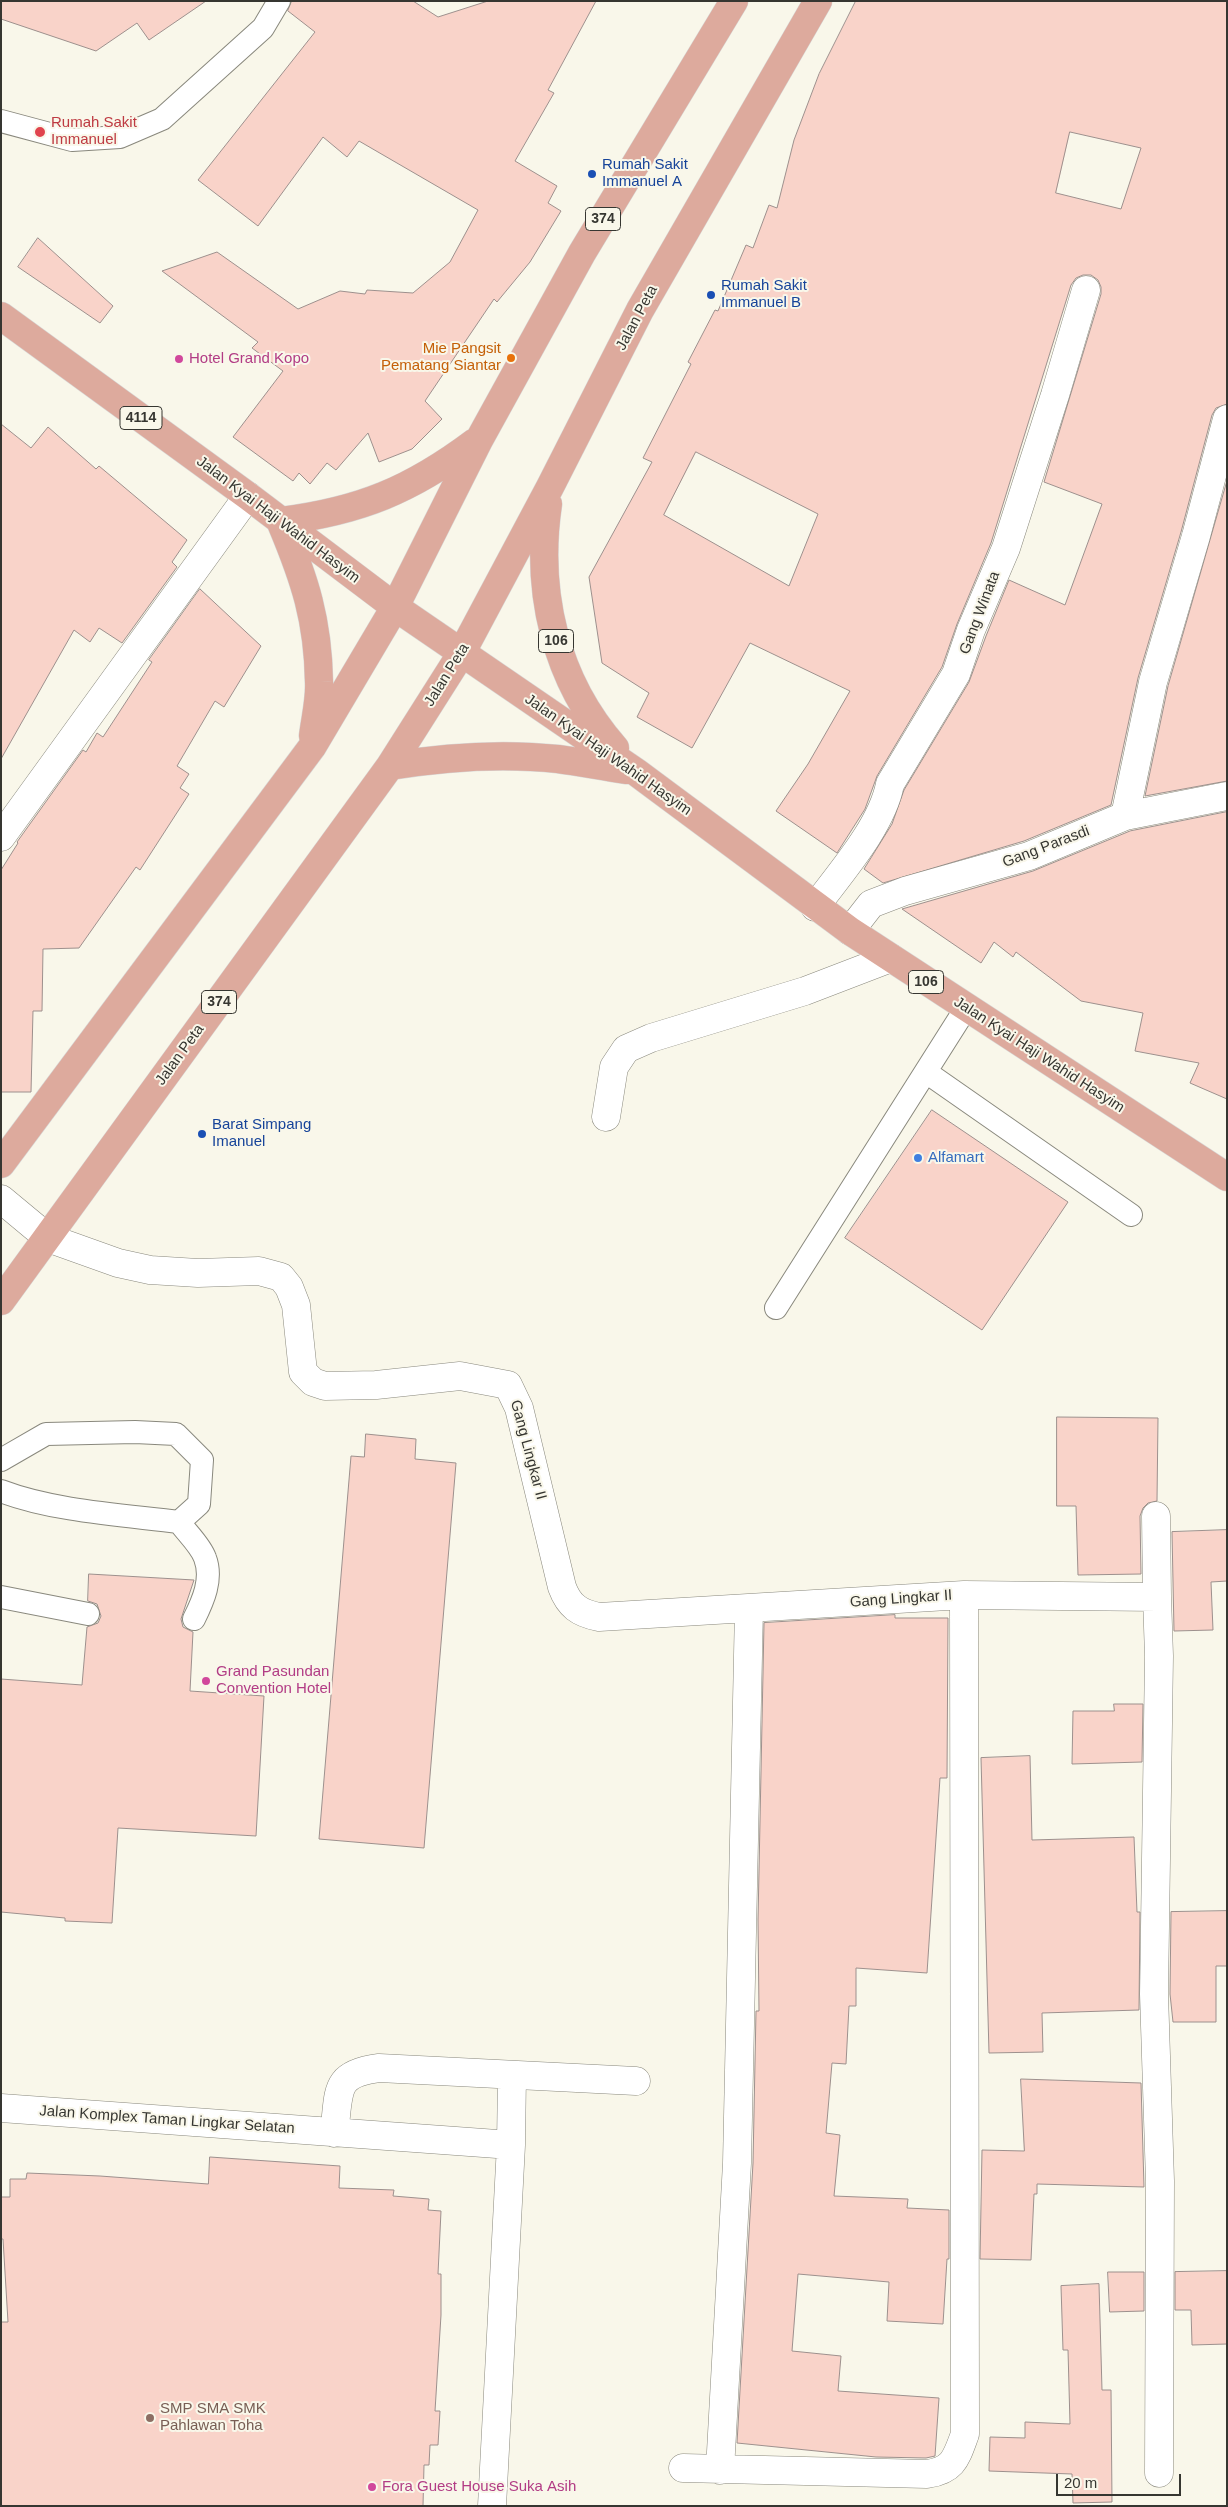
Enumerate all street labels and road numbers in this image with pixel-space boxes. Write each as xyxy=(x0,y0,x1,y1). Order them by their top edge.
road number: 374 xyxy=(586,208,620,230)
street label: Jalan Peta xyxy=(612,282,662,354)
road number: 4114 xyxy=(120,406,162,429)
street label: Jalan Kyai Haji Wahid Hasyim xyxy=(193,453,363,587)
street label: Gang Winata xyxy=(956,569,1004,657)
road number: 106 xyxy=(538,630,574,652)
street label: Jalan Peta xyxy=(421,640,473,710)
street label: Jalan Kyai Haji Wahid Hasyim xyxy=(521,690,695,820)
street label: Gang Parasdi xyxy=(1000,822,1092,872)
road number: 106 xyxy=(908,970,944,994)
road number: 374 xyxy=(202,990,236,1014)
street label: Jalan Kyai Haji Wahid Hasyim xyxy=(950,993,1128,1117)
street label: Jalan Peta xyxy=(152,1021,208,1089)
street label: Gang Lingkar II xyxy=(506,1398,550,1502)
street label: Gang Lingkar II xyxy=(849,1586,953,1612)
street label: Jalan Komplex Taman Lingkar Selatan xyxy=(39,2102,295,2138)

